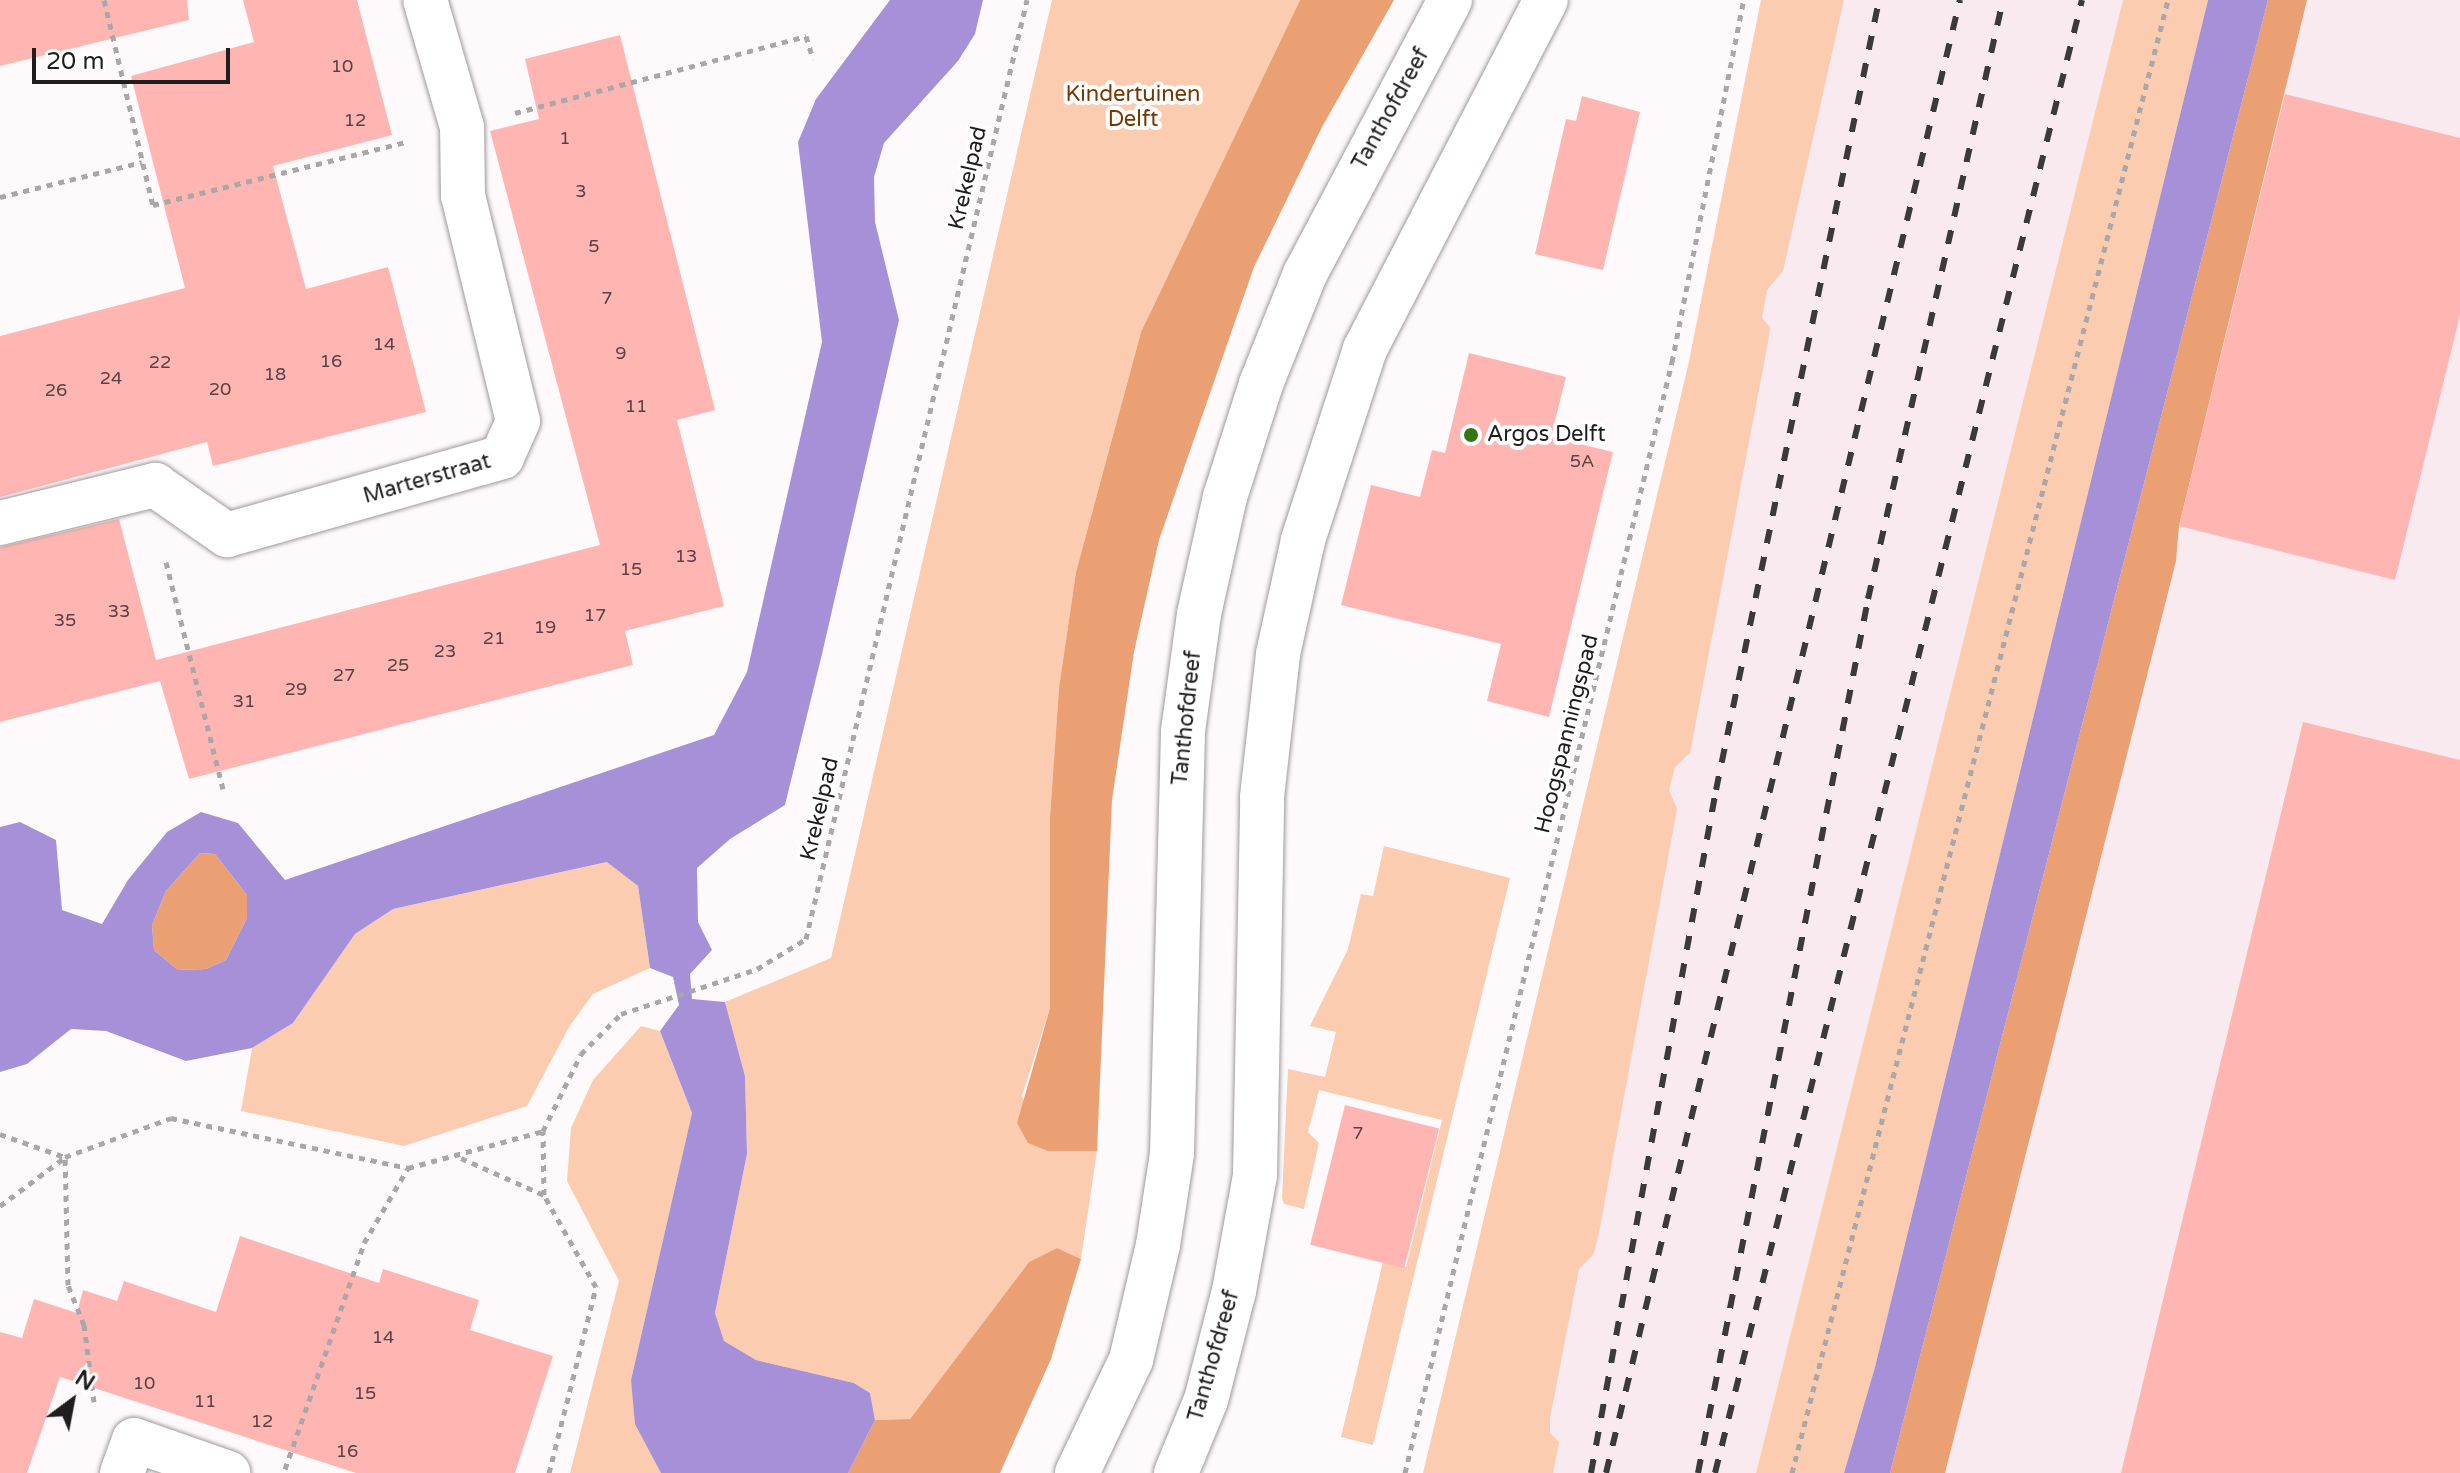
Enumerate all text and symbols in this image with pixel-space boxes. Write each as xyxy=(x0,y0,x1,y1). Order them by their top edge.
scale bar xyxy=(36,32,234,82)
street label: Tanthofdreef xyxy=(1347,43,1435,175)
text: 20 m xyxy=(46,47,104,76)
house number: 10 xyxy=(331,55,353,77)
park label: Kindertuinen Delft xyxy=(1066,81,1200,132)
house number: 12 xyxy=(344,109,366,131)
street label: Krekelpad xyxy=(943,124,993,232)
house number: 1 xyxy=(559,127,571,149)
house number: 3 xyxy=(575,180,587,202)
house number: 5 xyxy=(588,235,600,257)
house number: 7 xyxy=(601,287,613,309)
house number: 14 xyxy=(373,333,395,355)
house number: 9 xyxy=(615,342,627,364)
house number: 16 xyxy=(320,350,342,372)
house number: 22 xyxy=(149,351,171,373)
house number: 18 xyxy=(264,363,286,385)
house number: 24 xyxy=(100,367,122,389)
house number: 20 xyxy=(209,378,231,400)
house number: 26 xyxy=(45,379,67,401)
house number: 11 xyxy=(625,395,647,417)
place label: Argos Delft xyxy=(1487,422,1606,448)
marker: Argos Delft xyxy=(1462,426,1480,444)
street label: Marterstraat xyxy=(360,448,494,510)
house number: 5A xyxy=(1570,450,1594,472)
house number: 13 xyxy=(675,545,697,567)
house number: 15 xyxy=(620,558,642,580)
house number: 33 xyxy=(108,600,130,622)
house number: 17 xyxy=(584,604,606,626)
house number: 35 xyxy=(54,609,76,631)
house number: 19 xyxy=(534,616,556,638)
house number: 21 xyxy=(483,627,505,649)
street label: Hoogspanningspad xyxy=(1530,632,1604,836)
house number: 23 xyxy=(434,640,456,662)
street label: Tanthofdreef xyxy=(1167,649,1207,787)
house number: 25 xyxy=(387,654,409,676)
house number: 27 xyxy=(333,664,355,686)
house number: 29 xyxy=(285,678,307,700)
house number: 31 xyxy=(233,690,255,712)
street label: Krekelpad xyxy=(795,755,845,863)
house number: 7 xyxy=(1352,1122,1364,1144)
street label: Tanthofdreef xyxy=(1183,1287,1245,1425)
house number: 14 xyxy=(372,1326,394,1348)
north arrow xyxy=(32,1361,112,1441)
text: N xyxy=(70,1365,99,1396)
house number: 10 xyxy=(133,1372,155,1394)
house number: 15 xyxy=(354,1382,376,1404)
house number: 11 xyxy=(194,1390,216,1412)
house number: 12 xyxy=(251,1410,273,1432)
house number: 16 xyxy=(336,1440,358,1462)

